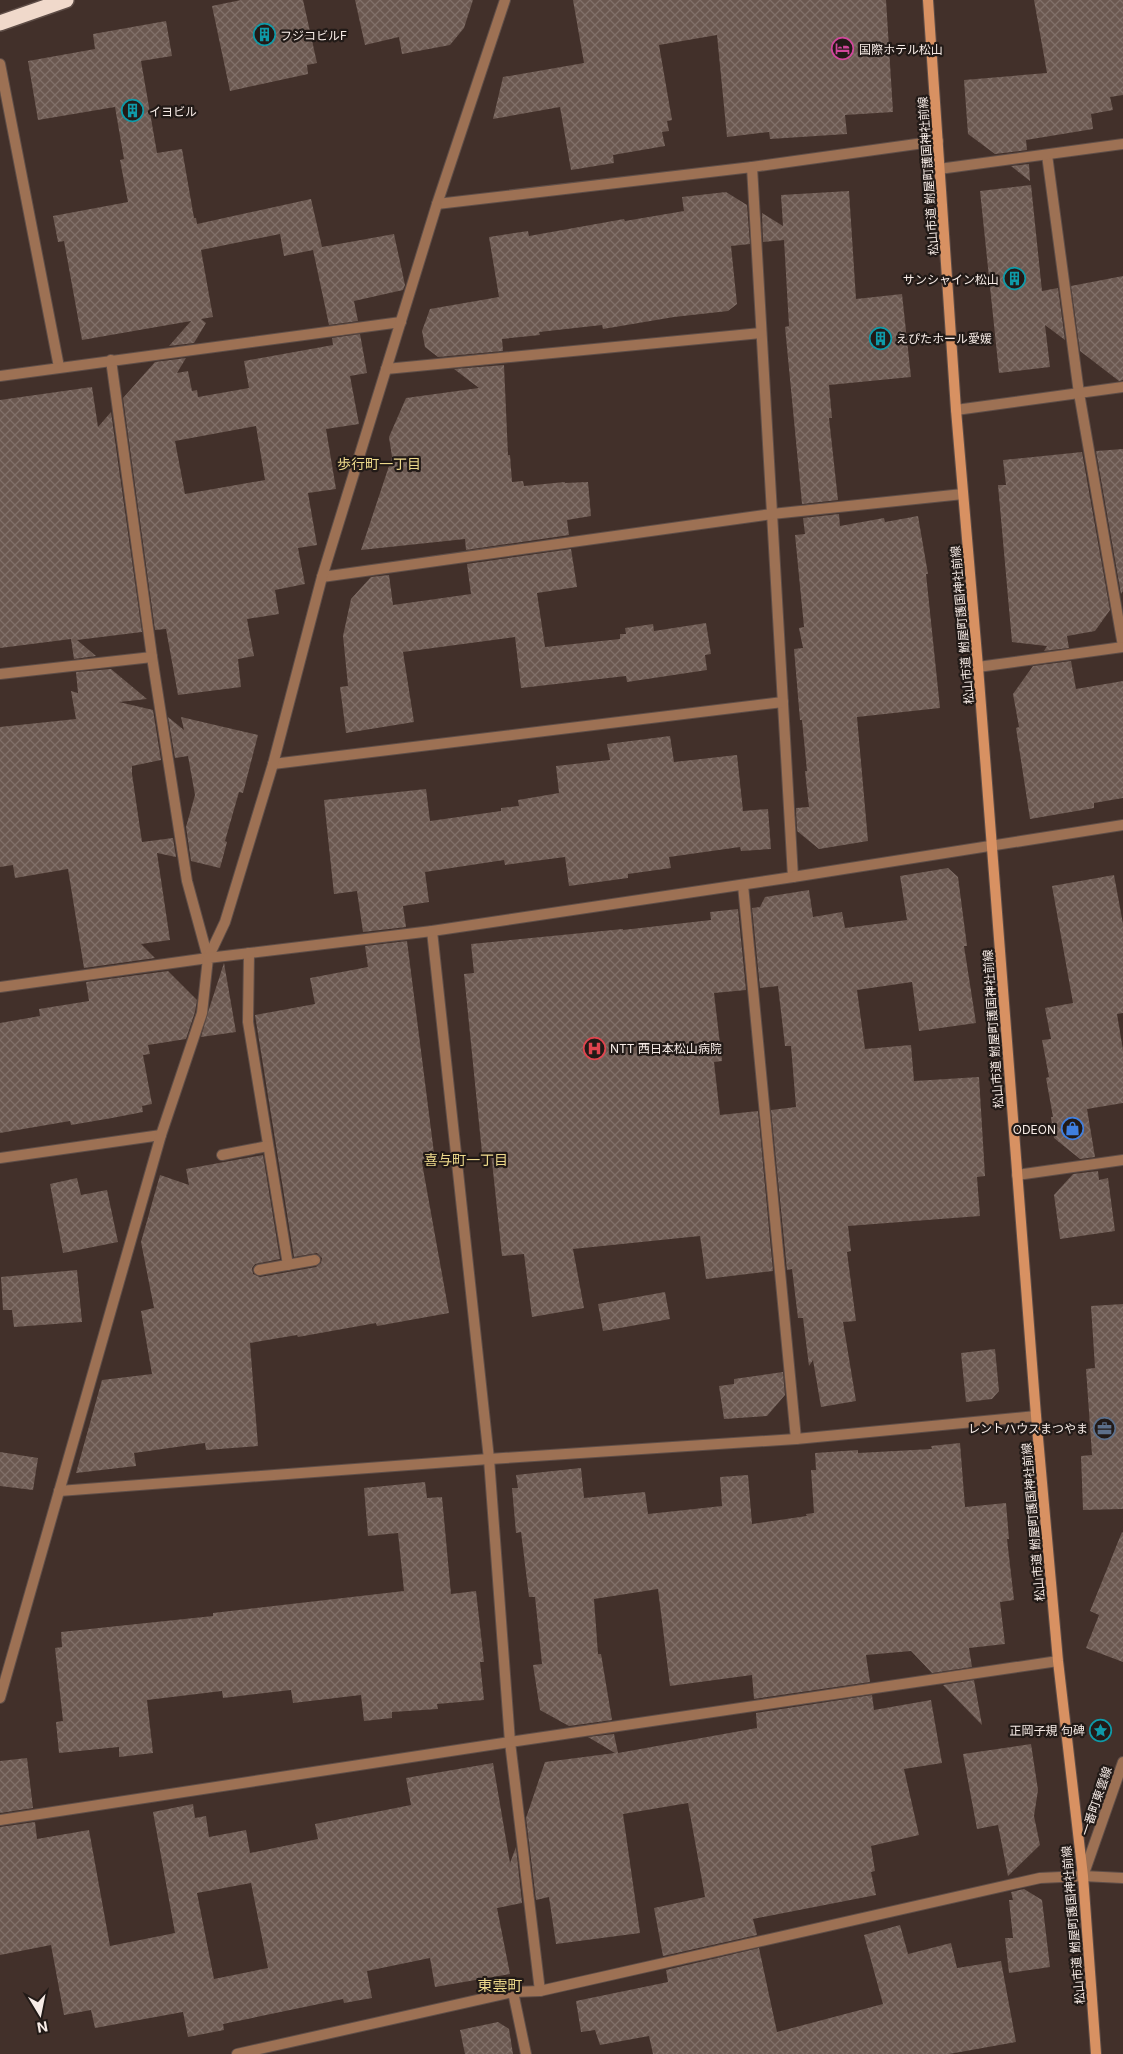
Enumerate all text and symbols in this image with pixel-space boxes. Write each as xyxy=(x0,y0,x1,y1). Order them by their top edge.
building icon: フジコビルF xyxy=(252,23,276,47)
place label: フジコビルF xyxy=(280,28,347,43)
hotel icon: 国際ホテル松山 xyxy=(831,37,855,61)
place label: 国際ホテル松山 xyxy=(859,42,943,57)
street label: 松山市道 鮒屋町護国神社前線 xyxy=(915,96,941,256)
building icon: イヨビル xyxy=(121,99,145,123)
place label: イヨビル xyxy=(149,104,197,119)
building icon: サンシャイン松山 xyxy=(1003,267,1027,291)
place label: サンシャイン松山 xyxy=(903,272,999,287)
building icon: えぴたホール愛媛 xyxy=(868,326,892,350)
place label: えぴたホール愛媛 xyxy=(896,331,992,346)
district label: 歩行町一丁目 xyxy=(337,455,421,472)
street label: 松山市道 鮒屋町護国神社前線 xyxy=(948,545,976,705)
street label: 松山市道 鮒屋町護国神社前線 xyxy=(980,949,1006,1109)
hospital icon: NTT 西日本松山病院 xyxy=(582,1036,606,1060)
place label: NTT 西日本松山病院 xyxy=(610,1041,722,1056)
shop icon: ODEON xyxy=(1060,1117,1084,1141)
place label: ODEON xyxy=(1013,1122,1056,1137)
district label: 喜与町一丁目 xyxy=(424,1151,508,1168)
office icon: レントハウスまつやま xyxy=(1092,1416,1116,1440)
place label: レントハウスまつやま xyxy=(968,1421,1088,1436)
street label: 松山市道 鮒屋町護国神社前線 xyxy=(1019,1442,1047,1602)
place icon: 正岡子規 句碑 xyxy=(1089,1718,1113,1742)
place label: 正岡子規 句碑 xyxy=(1010,1723,1085,1738)
street label: 一番町東雲線 xyxy=(1077,1765,1115,1837)
street label: 松山市道 鮒屋町護国神社前線 xyxy=(1059,1845,1087,2005)
district label: 東雲町 xyxy=(477,1976,523,1995)
north arrow xyxy=(15,1989,65,2039)
text: N xyxy=(36,2018,49,2037)

